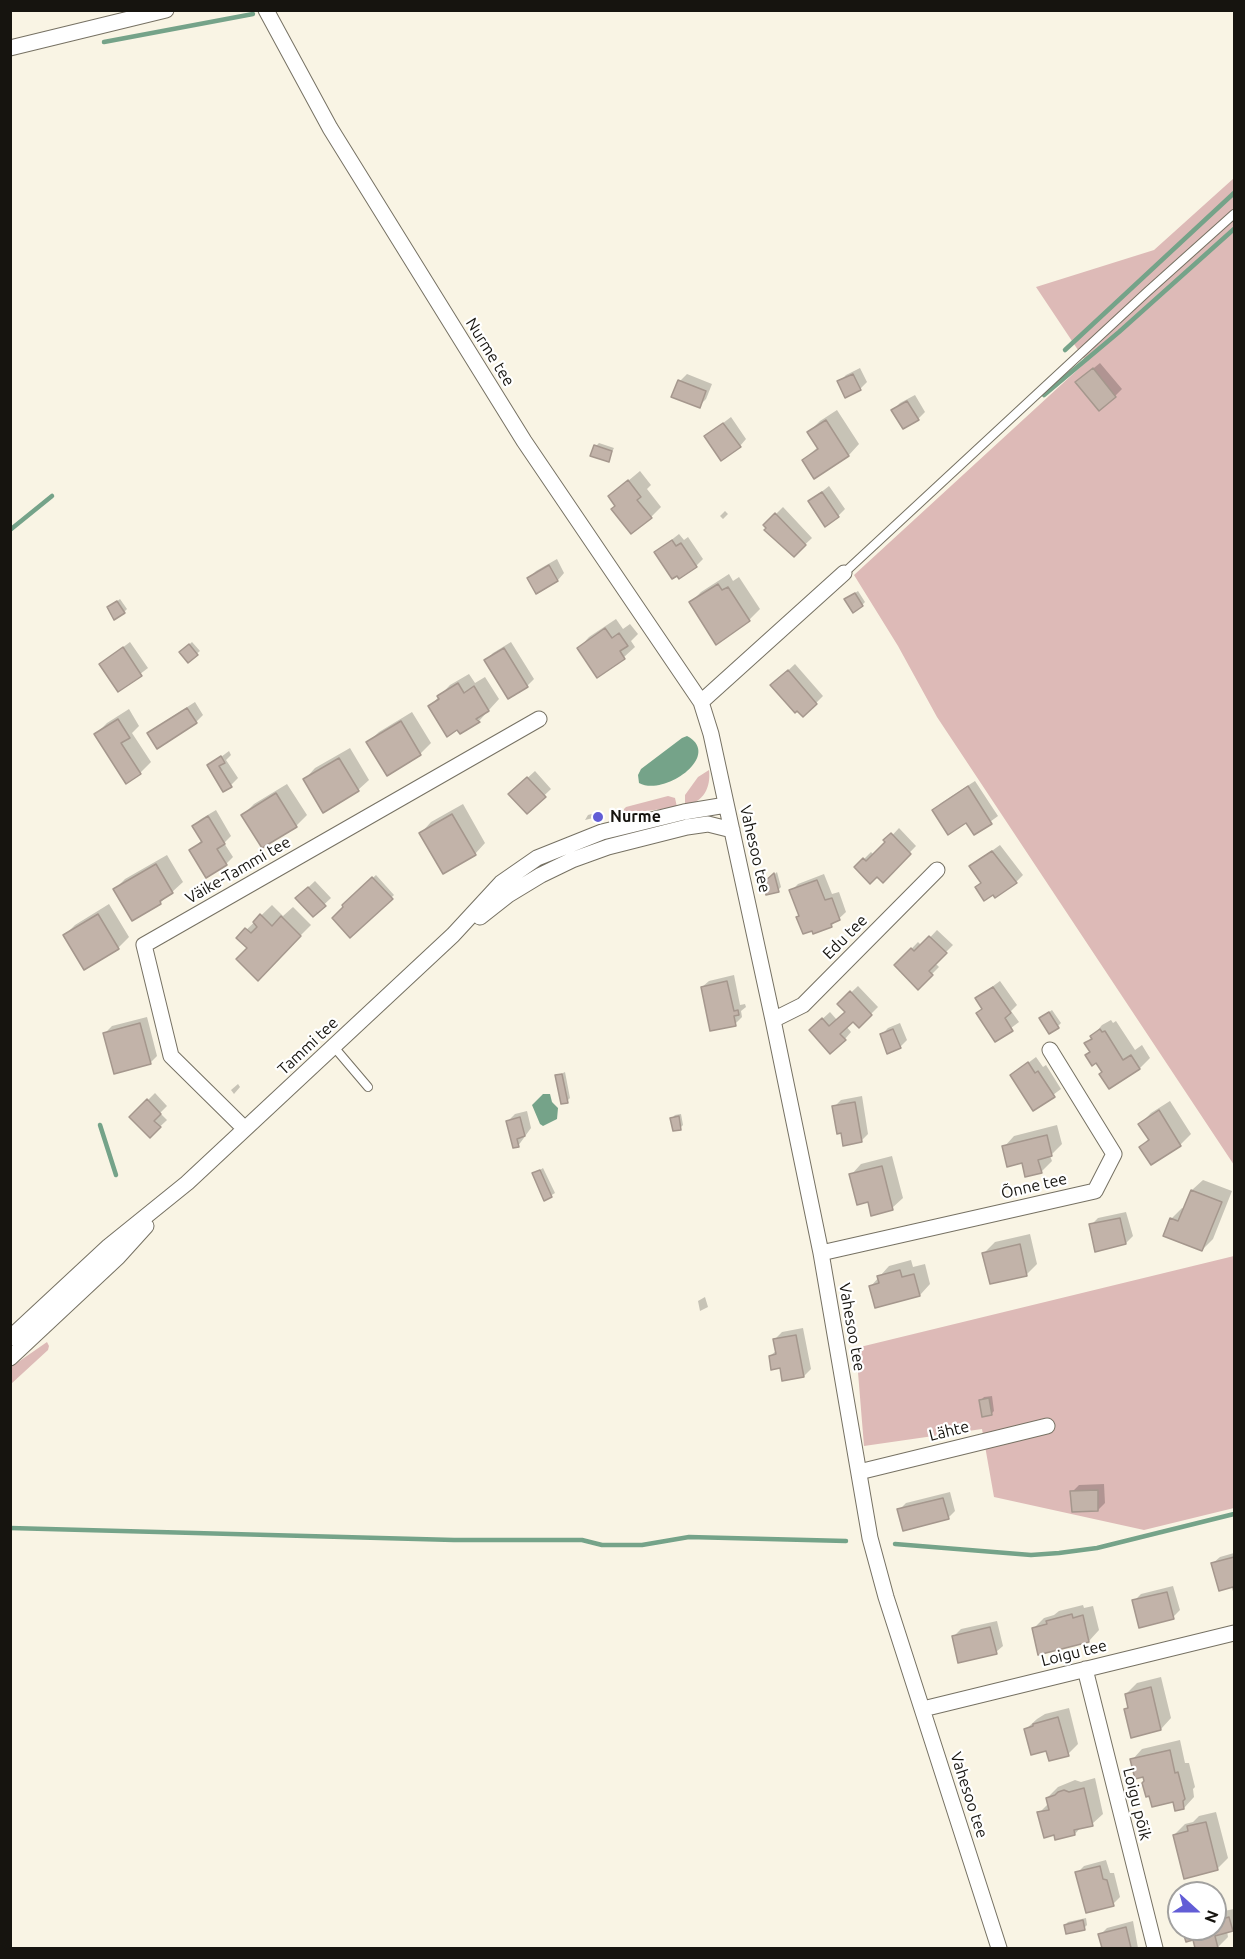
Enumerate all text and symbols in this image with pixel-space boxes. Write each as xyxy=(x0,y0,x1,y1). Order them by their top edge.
street label: Nurme tee xyxy=(461,314,519,390)
street label: Vahesoo tee xyxy=(736,803,774,895)
place label: Nurme xyxy=(610,807,661,827)
marker: Nurme xyxy=(591,810,605,824)
street label: Väike-Tammi tee xyxy=(182,832,294,908)
street label: Edu tee xyxy=(819,911,871,963)
street label: Tammi tee xyxy=(274,1013,342,1079)
street label: Õnne tee xyxy=(999,1169,1069,1203)
street label: Vahesoo tee xyxy=(835,1281,869,1373)
street label: Lähte xyxy=(927,1417,971,1445)
street label: Loigu tee xyxy=(1039,1636,1109,1670)
street label: Vahesoo tee xyxy=(946,1750,992,1840)
street label: Loigu põik xyxy=(1119,1766,1155,1842)
north arrow xyxy=(1167,1881,1227,1941)
text: N xyxy=(1201,1908,1222,1926)

